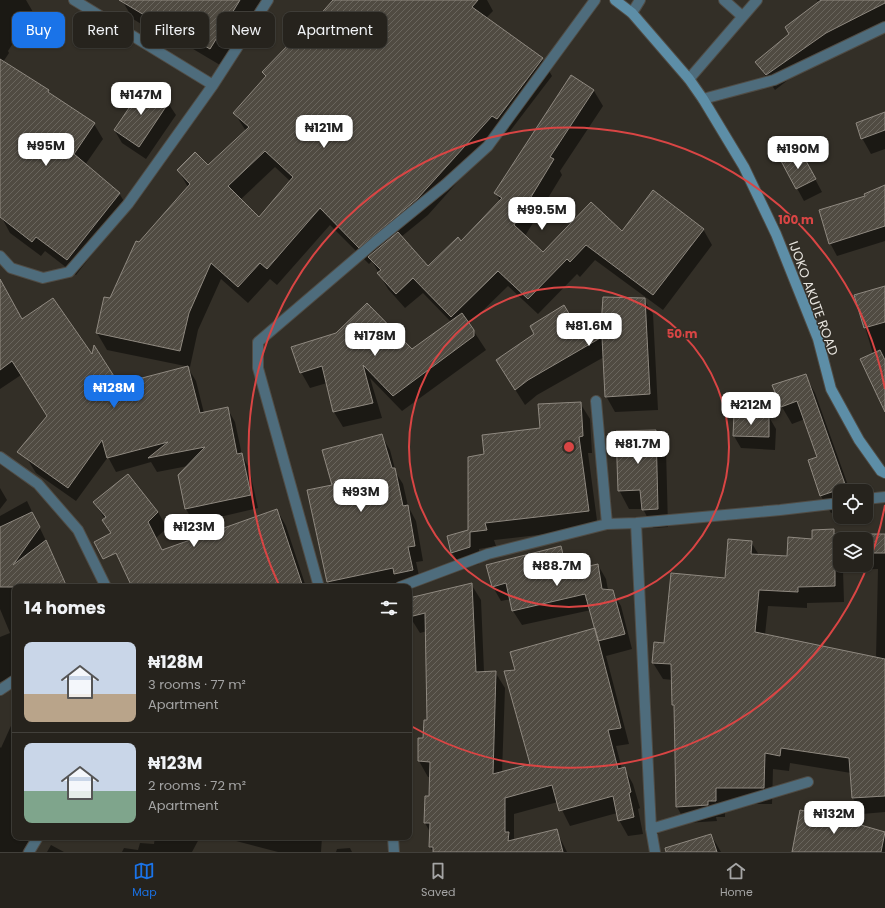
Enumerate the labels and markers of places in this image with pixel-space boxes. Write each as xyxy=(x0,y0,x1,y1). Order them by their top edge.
pin: ₦147M xyxy=(113,82,169,116)
pin: ₦121M xyxy=(296,115,352,149)
pin: ₦95M xyxy=(22,133,70,167)
pin: ₦190M xyxy=(770,136,826,170)
pin: ₦99.5M xyxy=(509,197,575,231)
pin: ₦81.6M xyxy=(556,313,622,347)
pin: ₦178M xyxy=(347,323,403,357)
pin: ₦128M xyxy=(86,375,142,409)
pin: ₦212M xyxy=(723,392,779,426)
pin: ₦81.7M xyxy=(605,431,671,465)
centre of rings xyxy=(562,440,576,454)
pin: ₦93M xyxy=(337,479,385,513)
pin: ₦123M xyxy=(166,514,222,548)
pin: ₦88.7M xyxy=(524,553,590,587)
pin: ₦132M xyxy=(806,801,862,835)

